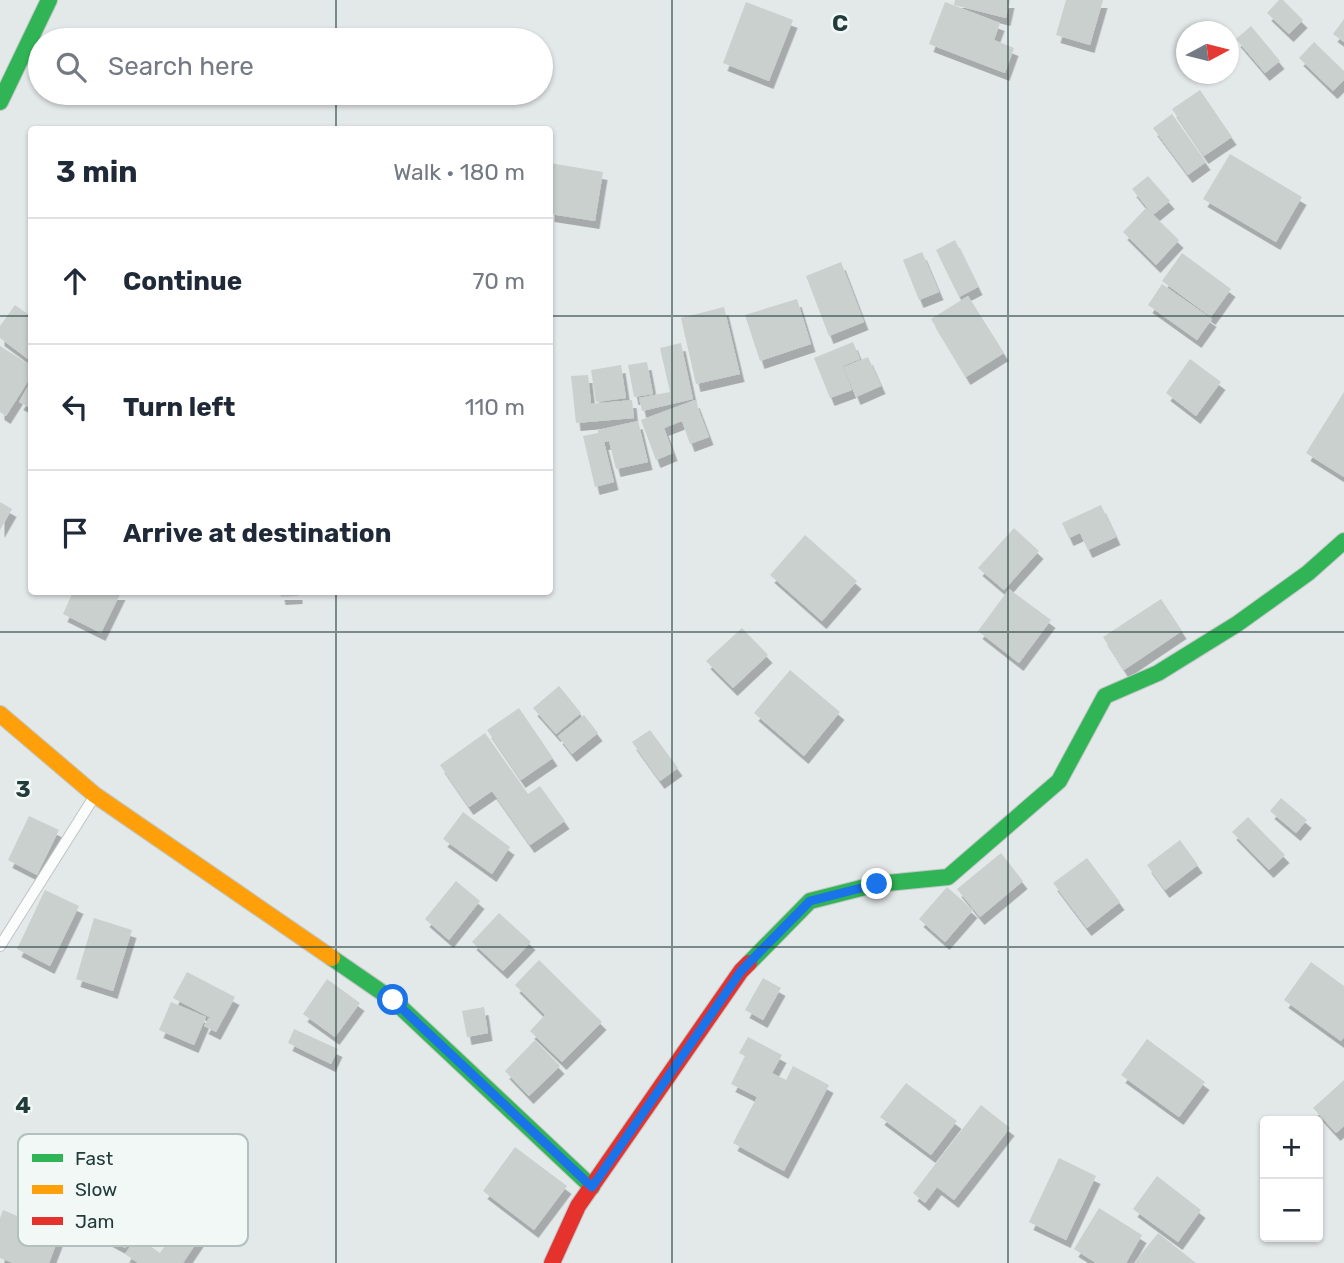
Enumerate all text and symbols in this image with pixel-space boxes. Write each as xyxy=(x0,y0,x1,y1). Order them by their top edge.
text: C xyxy=(832,9,848,37)
north arrow xyxy=(1176,21,1239,84)
search box xyxy=(28,28,553,105)
icon: search xyxy=(52,48,90,86)
text: Search here xyxy=(108,51,254,82)
text: 3 min xyxy=(56,154,138,190)
text: Walk · 180 m xyxy=(393,158,525,186)
icon: ahead xyxy=(56,262,94,300)
text: Continue xyxy=(123,266,242,297)
text: 70 m xyxy=(473,267,525,295)
icon: left xyxy=(56,388,94,426)
text: Turn left xyxy=(123,392,235,423)
text: 110 m xyxy=(465,393,525,421)
icon: arrive xyxy=(56,514,94,552)
text: Arrive at destination xyxy=(123,518,391,549)
text: 3 xyxy=(15,775,31,803)
route end xyxy=(861,868,892,899)
route start xyxy=(377,984,408,1015)
text: 4 xyxy=(15,1091,31,1119)
map controls xyxy=(1260,1116,1323,1242)
button: + xyxy=(1260,1116,1323,1179)
legend xyxy=(18,1134,248,1246)
text: Fast xyxy=(75,1147,114,1170)
text: Slow xyxy=(75,1178,117,1201)
button: − xyxy=(1260,1179,1323,1242)
text: Jam xyxy=(75,1210,114,1233)

